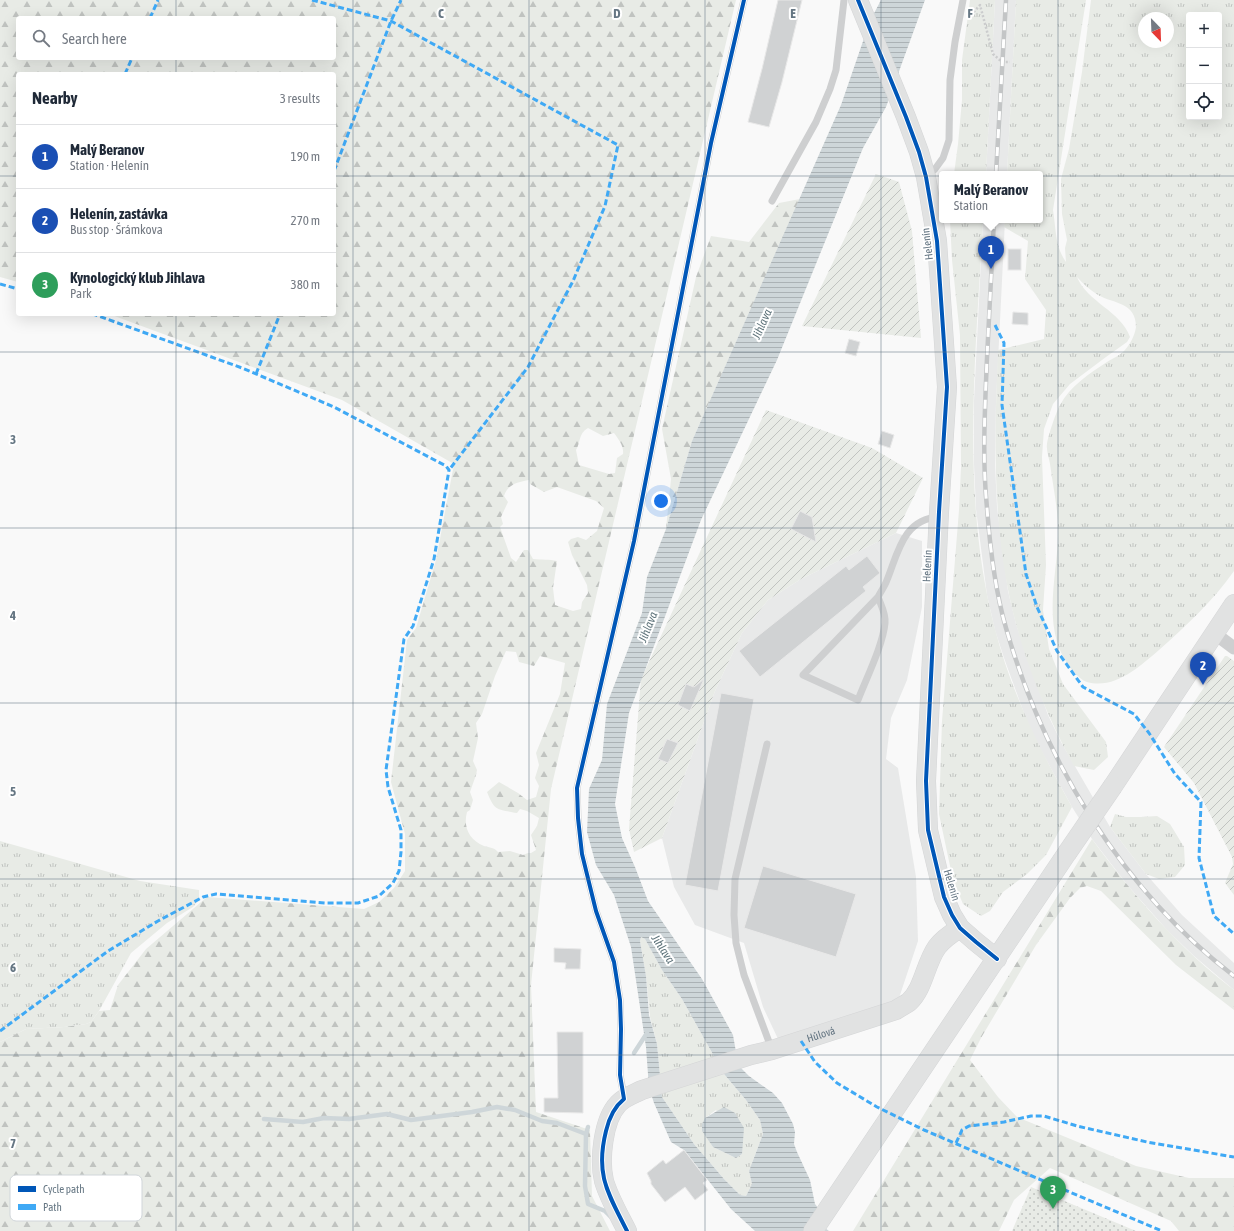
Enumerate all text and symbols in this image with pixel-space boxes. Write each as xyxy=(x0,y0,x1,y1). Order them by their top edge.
text: C xyxy=(438,6,444,21)
text: D xyxy=(613,6,621,21)
text: E xyxy=(790,6,796,21)
text: F xyxy=(967,6,973,21)
north arrow xyxy=(1138,12,1174,48)
map controls xyxy=(1186,12,1222,120)
button: + xyxy=(1186,12,1222,48)
search box xyxy=(16,16,336,60)
icon: search xyxy=(30,27,52,49)
text: Search here xyxy=(62,30,127,47)
button: − xyxy=(1186,48,1222,84)
button: locate xyxy=(1186,84,1222,120)
text: Nearby xyxy=(32,88,78,108)
text: 3 results xyxy=(280,91,320,106)
text: Malý Beranov xyxy=(70,141,144,158)
text: 1 xyxy=(42,149,48,164)
text: 190 m xyxy=(291,149,320,164)
text: Station · Helenín xyxy=(70,158,149,173)
popup xyxy=(939,171,1043,223)
text: Malý Beranov xyxy=(954,181,1028,198)
text: Station xyxy=(954,198,988,213)
text: Helenín, zastávka xyxy=(70,205,168,222)
text: 2 xyxy=(42,213,48,228)
text: 270 m xyxy=(291,213,320,228)
text: Bus stop · Šrámkova xyxy=(70,222,163,237)
street label: Helenín xyxy=(919,227,935,261)
pin: 1 xyxy=(978,236,1004,269)
text: Kynologický klub Jihlava xyxy=(70,269,205,286)
text: 3 xyxy=(42,277,48,292)
text: 380 m xyxy=(291,277,320,292)
text: Park xyxy=(70,286,92,301)
water label: Jihlava xyxy=(749,306,775,342)
text: 3 xyxy=(10,432,16,447)
your location xyxy=(651,491,671,511)
street label: Helenín xyxy=(920,550,934,582)
text: 4 xyxy=(9,608,16,623)
water label: Jihlava xyxy=(635,609,661,645)
pin: 2 xyxy=(1190,652,1216,685)
text: 5 xyxy=(10,784,16,799)
street label: Helenín xyxy=(942,868,962,902)
water label: Jihlava xyxy=(648,931,678,966)
text: 6 xyxy=(10,960,16,975)
street label: Hůlová xyxy=(805,1024,837,1044)
text: 7 xyxy=(10,1136,16,1151)
legend xyxy=(10,1175,142,1221)
pin: 3 xyxy=(1040,1176,1066,1209)
text: Cycle path xyxy=(43,1183,85,1195)
text: Path xyxy=(43,1201,62,1213)

